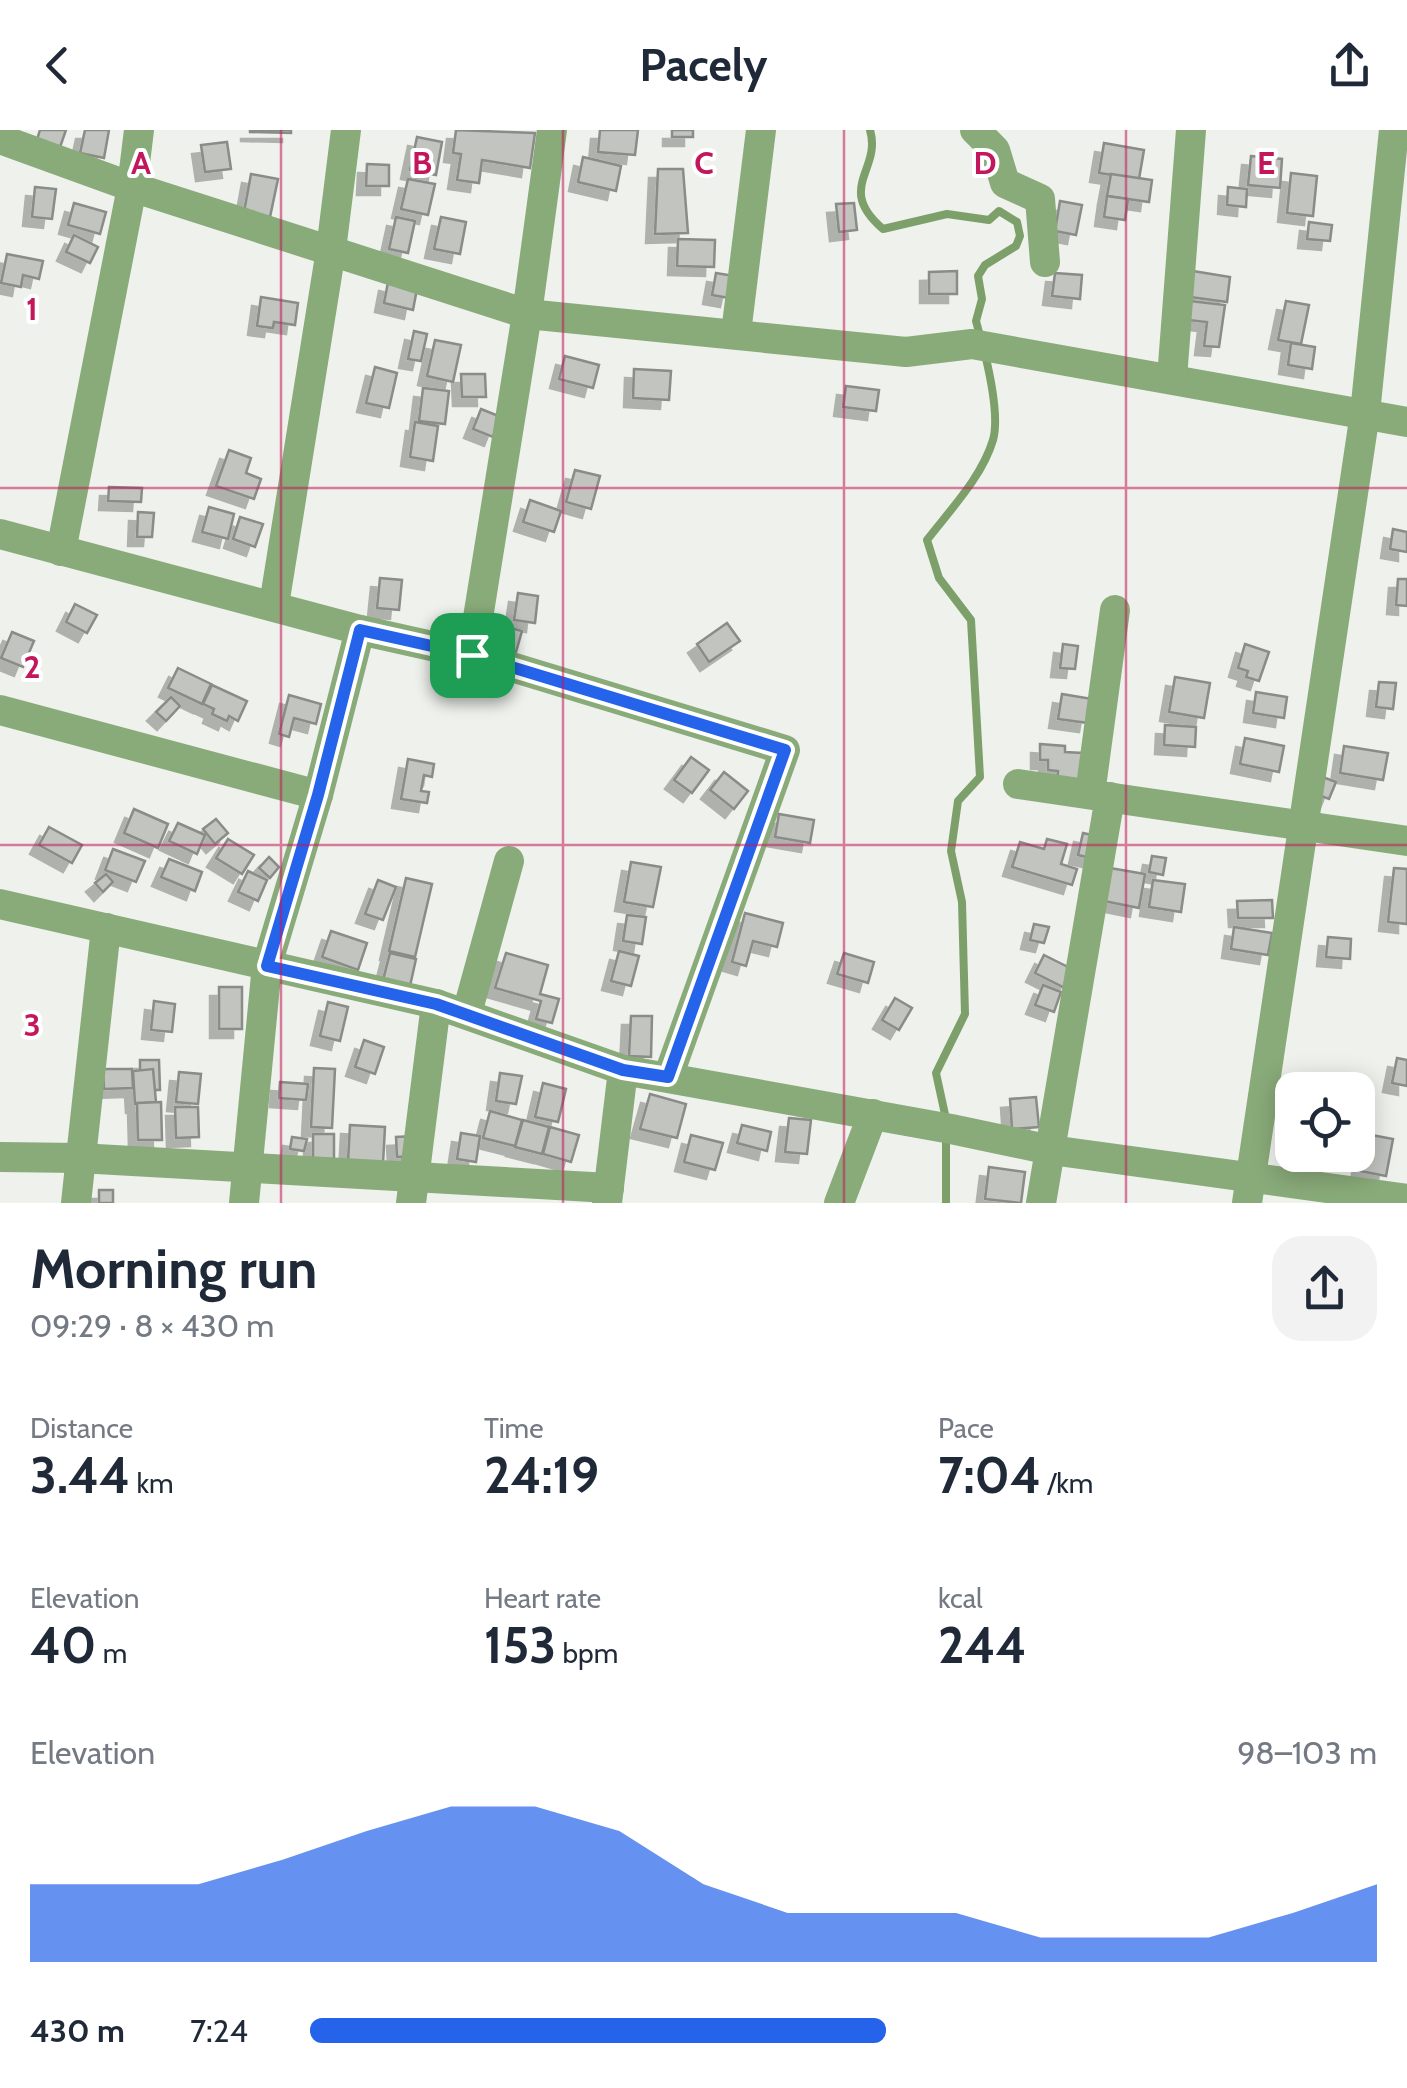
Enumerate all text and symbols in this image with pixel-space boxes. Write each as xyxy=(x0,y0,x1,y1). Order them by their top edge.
icon: back xyxy=(30,38,85,93)
text: Pacely xyxy=(640,38,767,92)
icon: share xyxy=(1322,38,1377,93)
text: A xyxy=(131,143,151,182)
text: B xyxy=(412,143,432,182)
text: C xyxy=(694,143,714,182)
text: D xyxy=(973,143,997,182)
text: E xyxy=(1257,143,1275,182)
text: 1 xyxy=(26,289,38,328)
pin xyxy=(430,613,515,698)
icon: arrive xyxy=(445,628,500,683)
text: 2 xyxy=(24,647,40,686)
text: 3 xyxy=(23,1005,41,1044)
map controls xyxy=(1275,1072,1375,1172)
button: locate xyxy=(1275,1072,1375,1172)
text: Morning run xyxy=(30,1235,317,1302)
button: share xyxy=(1272,1236,1377,1341)
text: 09:29 · 8 × 430 m xyxy=(30,1306,274,1345)
text: Distance xyxy=(30,1411,133,1445)
text: Time xyxy=(484,1411,544,1445)
text: Pace xyxy=(938,1411,994,1445)
text: 3.44 xyxy=(30,1445,130,1506)
text: 24:19 xyxy=(484,1445,599,1506)
text: 7:04 xyxy=(938,1445,1041,1506)
text: km xyxy=(130,1466,174,1500)
text: /km xyxy=(1041,1466,1093,1500)
text: Elevation xyxy=(30,1581,139,1615)
text: Heart rate xyxy=(484,1581,601,1615)
text: kcal xyxy=(938,1581,983,1615)
text: 40 xyxy=(30,1615,96,1676)
text: 153 xyxy=(484,1615,556,1676)
text: 244 xyxy=(938,1615,1027,1676)
text: m xyxy=(96,1636,127,1670)
text: bpm xyxy=(556,1636,618,1670)
text: Elevation xyxy=(30,1733,155,1772)
text: 98–103 m xyxy=(1237,1733,1377,1772)
text: 430 m xyxy=(30,2011,125,2050)
text: 7:24 xyxy=(190,2011,248,2050)

